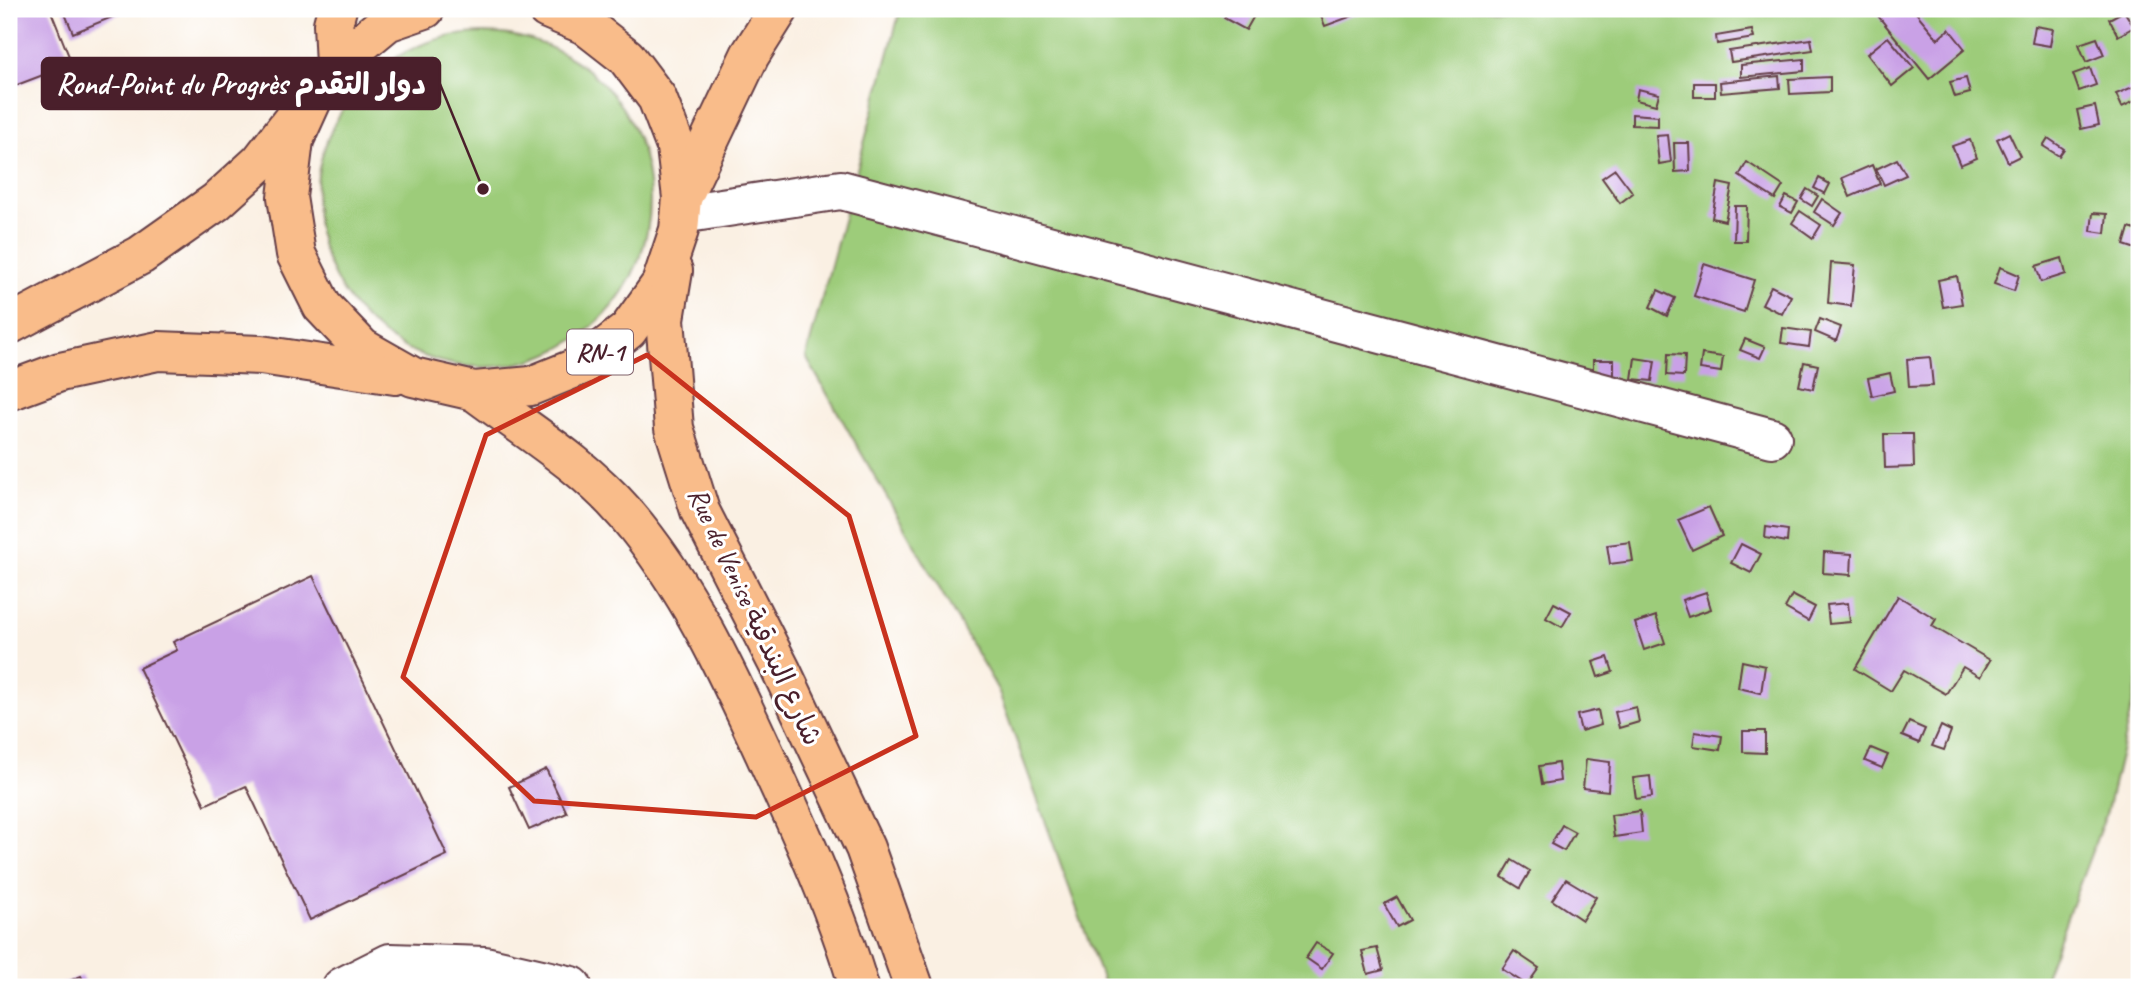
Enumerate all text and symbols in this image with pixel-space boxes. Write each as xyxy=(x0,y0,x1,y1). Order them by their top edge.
callout: Rond-Point du Progrès دوار التقدم xyxy=(42,58,440,109)
text: Rond-Point du Progrès دوار التقدم xyxy=(56,65,426,107)
road number: RN-1 xyxy=(567,330,633,374)
street label: Rue de Venise شارع البندقية xyxy=(679,482,831,752)

